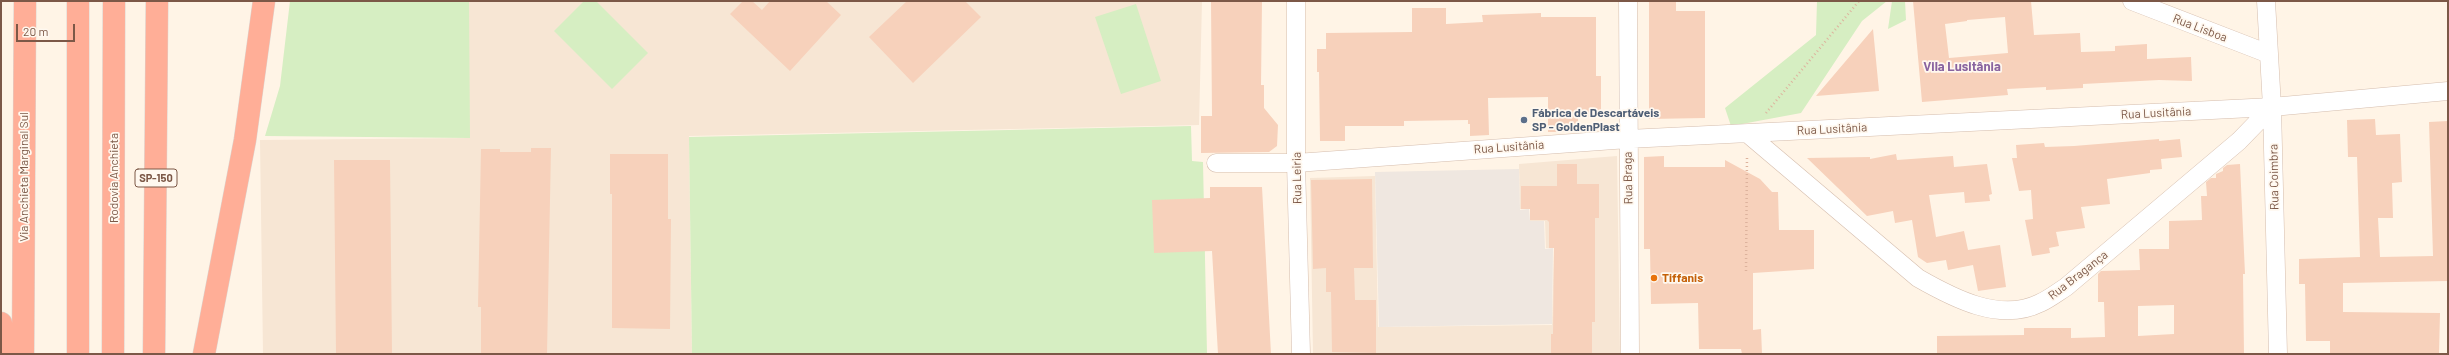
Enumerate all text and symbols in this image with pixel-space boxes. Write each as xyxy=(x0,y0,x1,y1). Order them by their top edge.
street label: Rua Lisboa xyxy=(2171,11,2229,45)
scale bar xyxy=(18,16,77,42)
text: 20 m xyxy=(23,24,49,38)
district label: Vila Lusitânia xyxy=(1923,59,2001,75)
street label: Rua Lusitânia xyxy=(2120,104,2192,122)
place label: Fábrica de Descartáveis SP - GoldenPlast xyxy=(1532,106,1659,134)
street label: Via Anchieta Marginal Sul xyxy=(17,112,31,242)
marker: Fábrica de Descartáveis SP - GoldenPlast xyxy=(1519,115,1529,125)
street label: Rua Lusitânia xyxy=(1796,120,1868,138)
street label: Rodovia Anchieta xyxy=(107,133,121,223)
street label: Rua Lusitânia xyxy=(1473,137,1545,157)
street label: Rua Coimbra xyxy=(2266,144,2282,210)
street label: Rua Braga xyxy=(1620,151,1636,205)
street label: Rua Leiria xyxy=(1289,152,1305,204)
road number: SP-150 xyxy=(135,169,177,187)
street label: Rua Bragança xyxy=(2045,247,2111,303)
place label: Tiffanis xyxy=(1662,271,1703,285)
marker: Tiffanis xyxy=(1649,273,1659,283)

